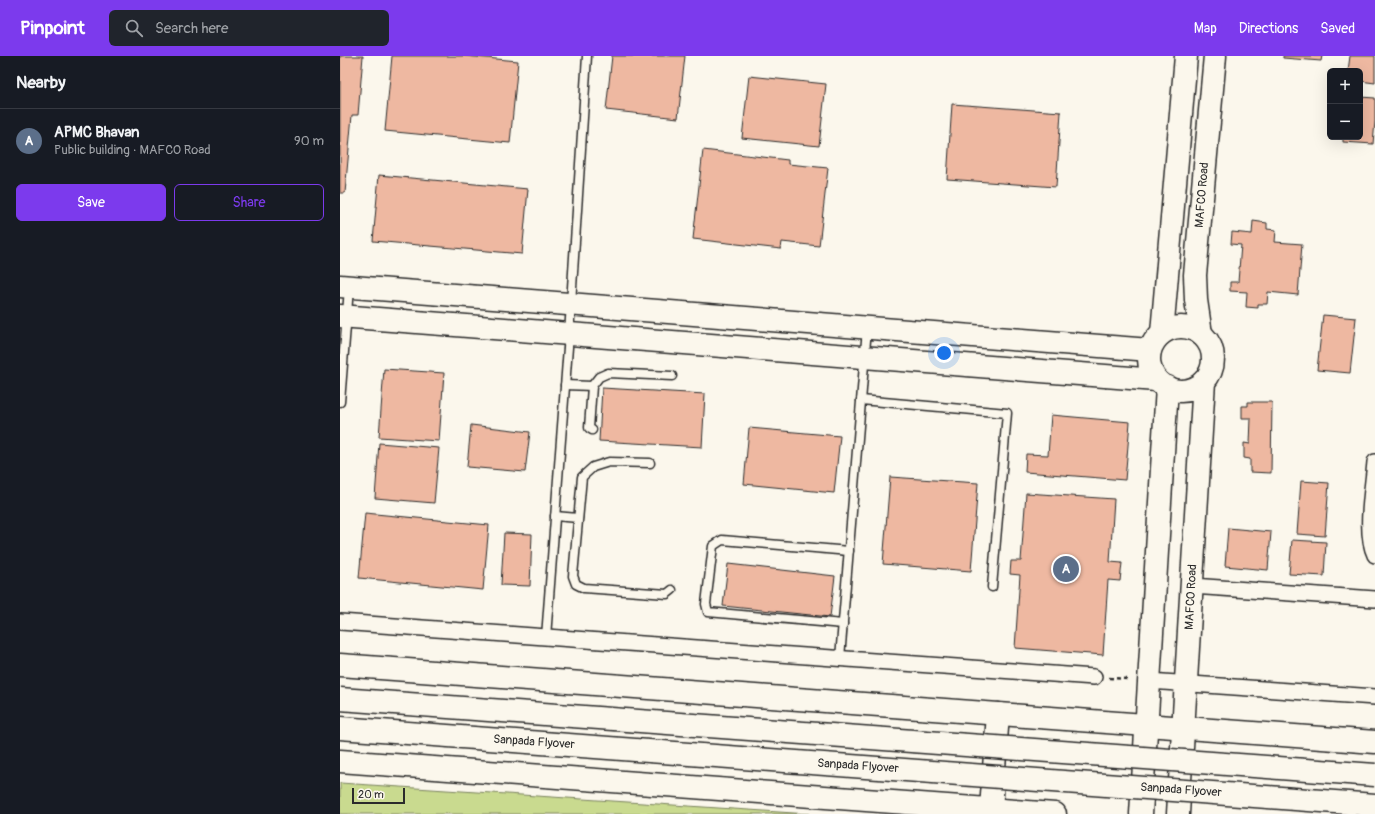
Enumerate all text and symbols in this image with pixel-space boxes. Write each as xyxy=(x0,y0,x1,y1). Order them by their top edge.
search box xyxy=(109,10,389,46)
text: Pinpoint xyxy=(20,16,85,40)
icon: search xyxy=(123,17,145,39)
text: Search here xyxy=(155,19,228,38)
text: Map xyxy=(1194,20,1217,37)
text: Directions xyxy=(1239,20,1298,37)
text: Saved xyxy=(1320,20,1355,37)
map controls xyxy=(1327,68,1363,140)
button: + xyxy=(1327,68,1363,104)
text: Nearby xyxy=(16,72,65,93)
button: − xyxy=(1327,104,1363,140)
text: APMC Bhavan xyxy=(54,123,140,142)
text: A xyxy=(25,133,33,149)
text: 90 m xyxy=(294,133,324,149)
text: Public building · MAFCO Road xyxy=(54,142,211,158)
street label: MAFCO Road xyxy=(1192,162,1212,228)
button: Save xyxy=(16,184,166,221)
button: Share xyxy=(174,184,324,221)
your location xyxy=(934,343,954,363)
pin: A xyxy=(1053,554,1079,584)
street label: MAFCO Road xyxy=(1182,564,1200,630)
street label: Sanpada Flyover xyxy=(493,732,576,752)
street label: Sanpada Flyover xyxy=(817,756,900,776)
street label: Sanpada Flyover xyxy=(1140,780,1223,800)
scale bar xyxy=(352,786,405,805)
text: 20 m xyxy=(358,788,384,801)

